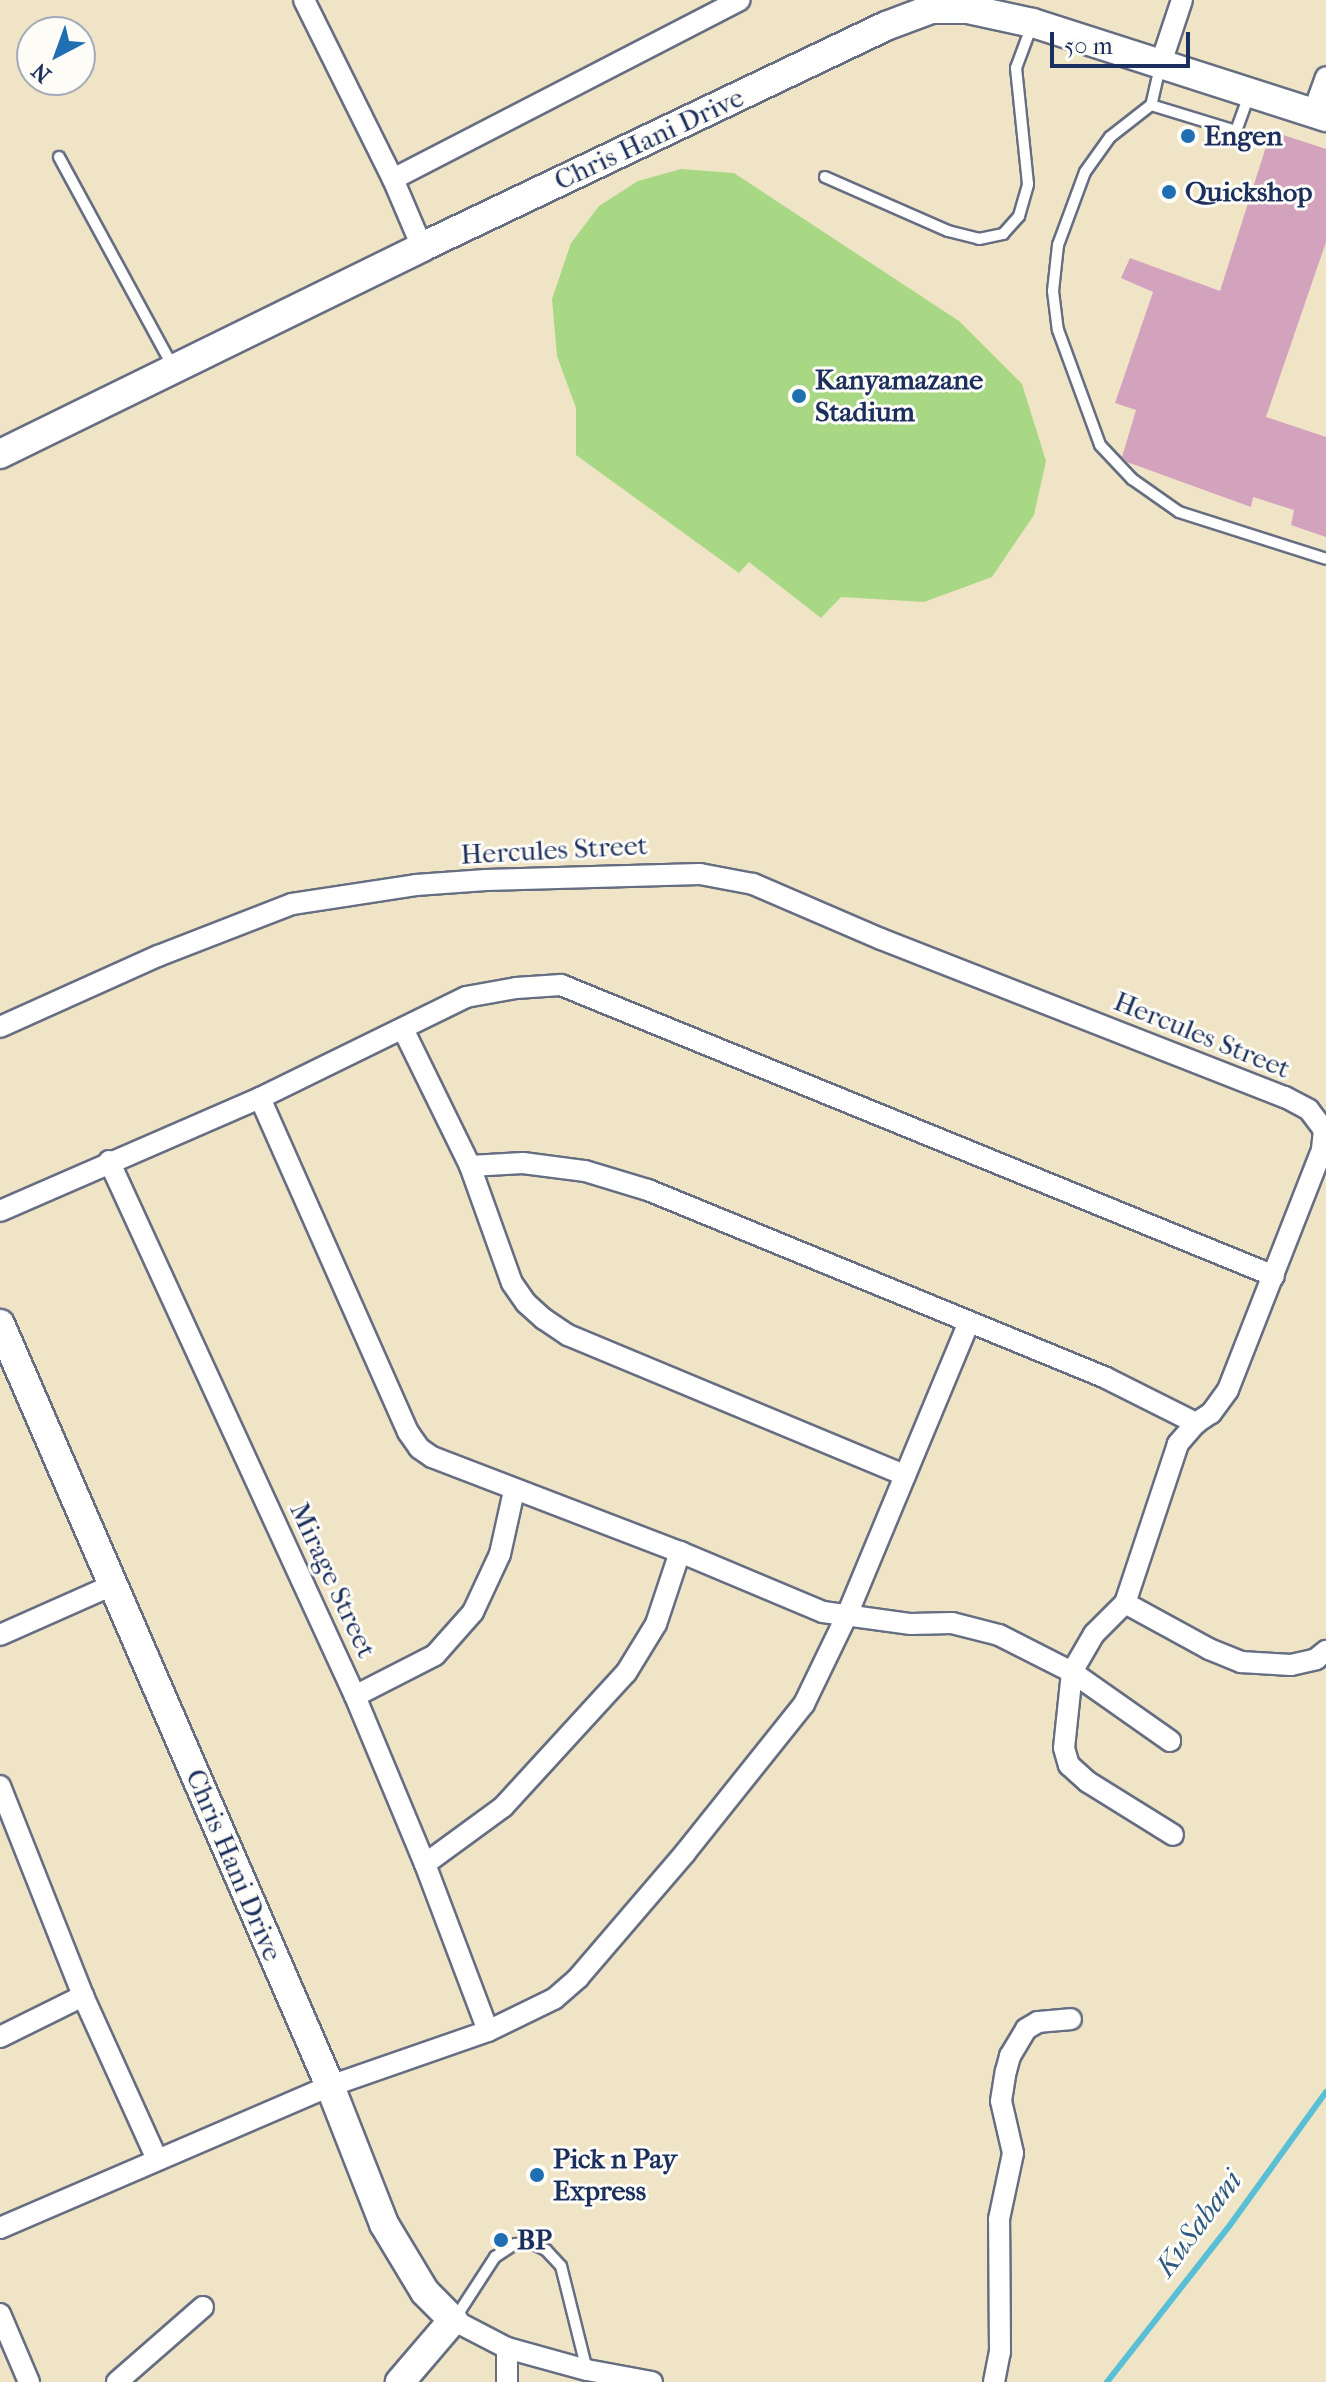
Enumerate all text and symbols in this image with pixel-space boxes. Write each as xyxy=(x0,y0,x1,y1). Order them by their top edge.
north arrow xyxy=(16,16,96,96)
scale bar xyxy=(1054,16,1194,66)
text: 50 m xyxy=(1064,32,1113,60)
text: N xyxy=(27,57,56,88)
street label: Chris Hani Drive xyxy=(549,80,749,198)
place label: Engen xyxy=(1204,119,1282,153)
marker: Engen xyxy=(1179,127,1197,145)
place label: Quickshop xyxy=(1185,175,1312,209)
marker: Quickshop xyxy=(1160,183,1178,201)
place label: Kanyamazane Stadium xyxy=(815,363,983,429)
marker: Kanyamazane Stadium xyxy=(790,387,808,405)
street label: Hercules Street xyxy=(460,828,648,872)
street label: Hercules Street xyxy=(1109,984,1295,1086)
street label: Mirage Street xyxy=(282,1497,384,1663)
street label: Chris Hani Drive xyxy=(178,1764,290,1966)
place label: Pick n Pay Express xyxy=(553,2142,677,2208)
water label: KuSabani xyxy=(1148,2164,1250,2284)
marker: Pick n Pay Express xyxy=(528,2166,546,2184)
place label: BP xyxy=(517,2223,552,2257)
marker: BP xyxy=(492,2231,510,2249)

